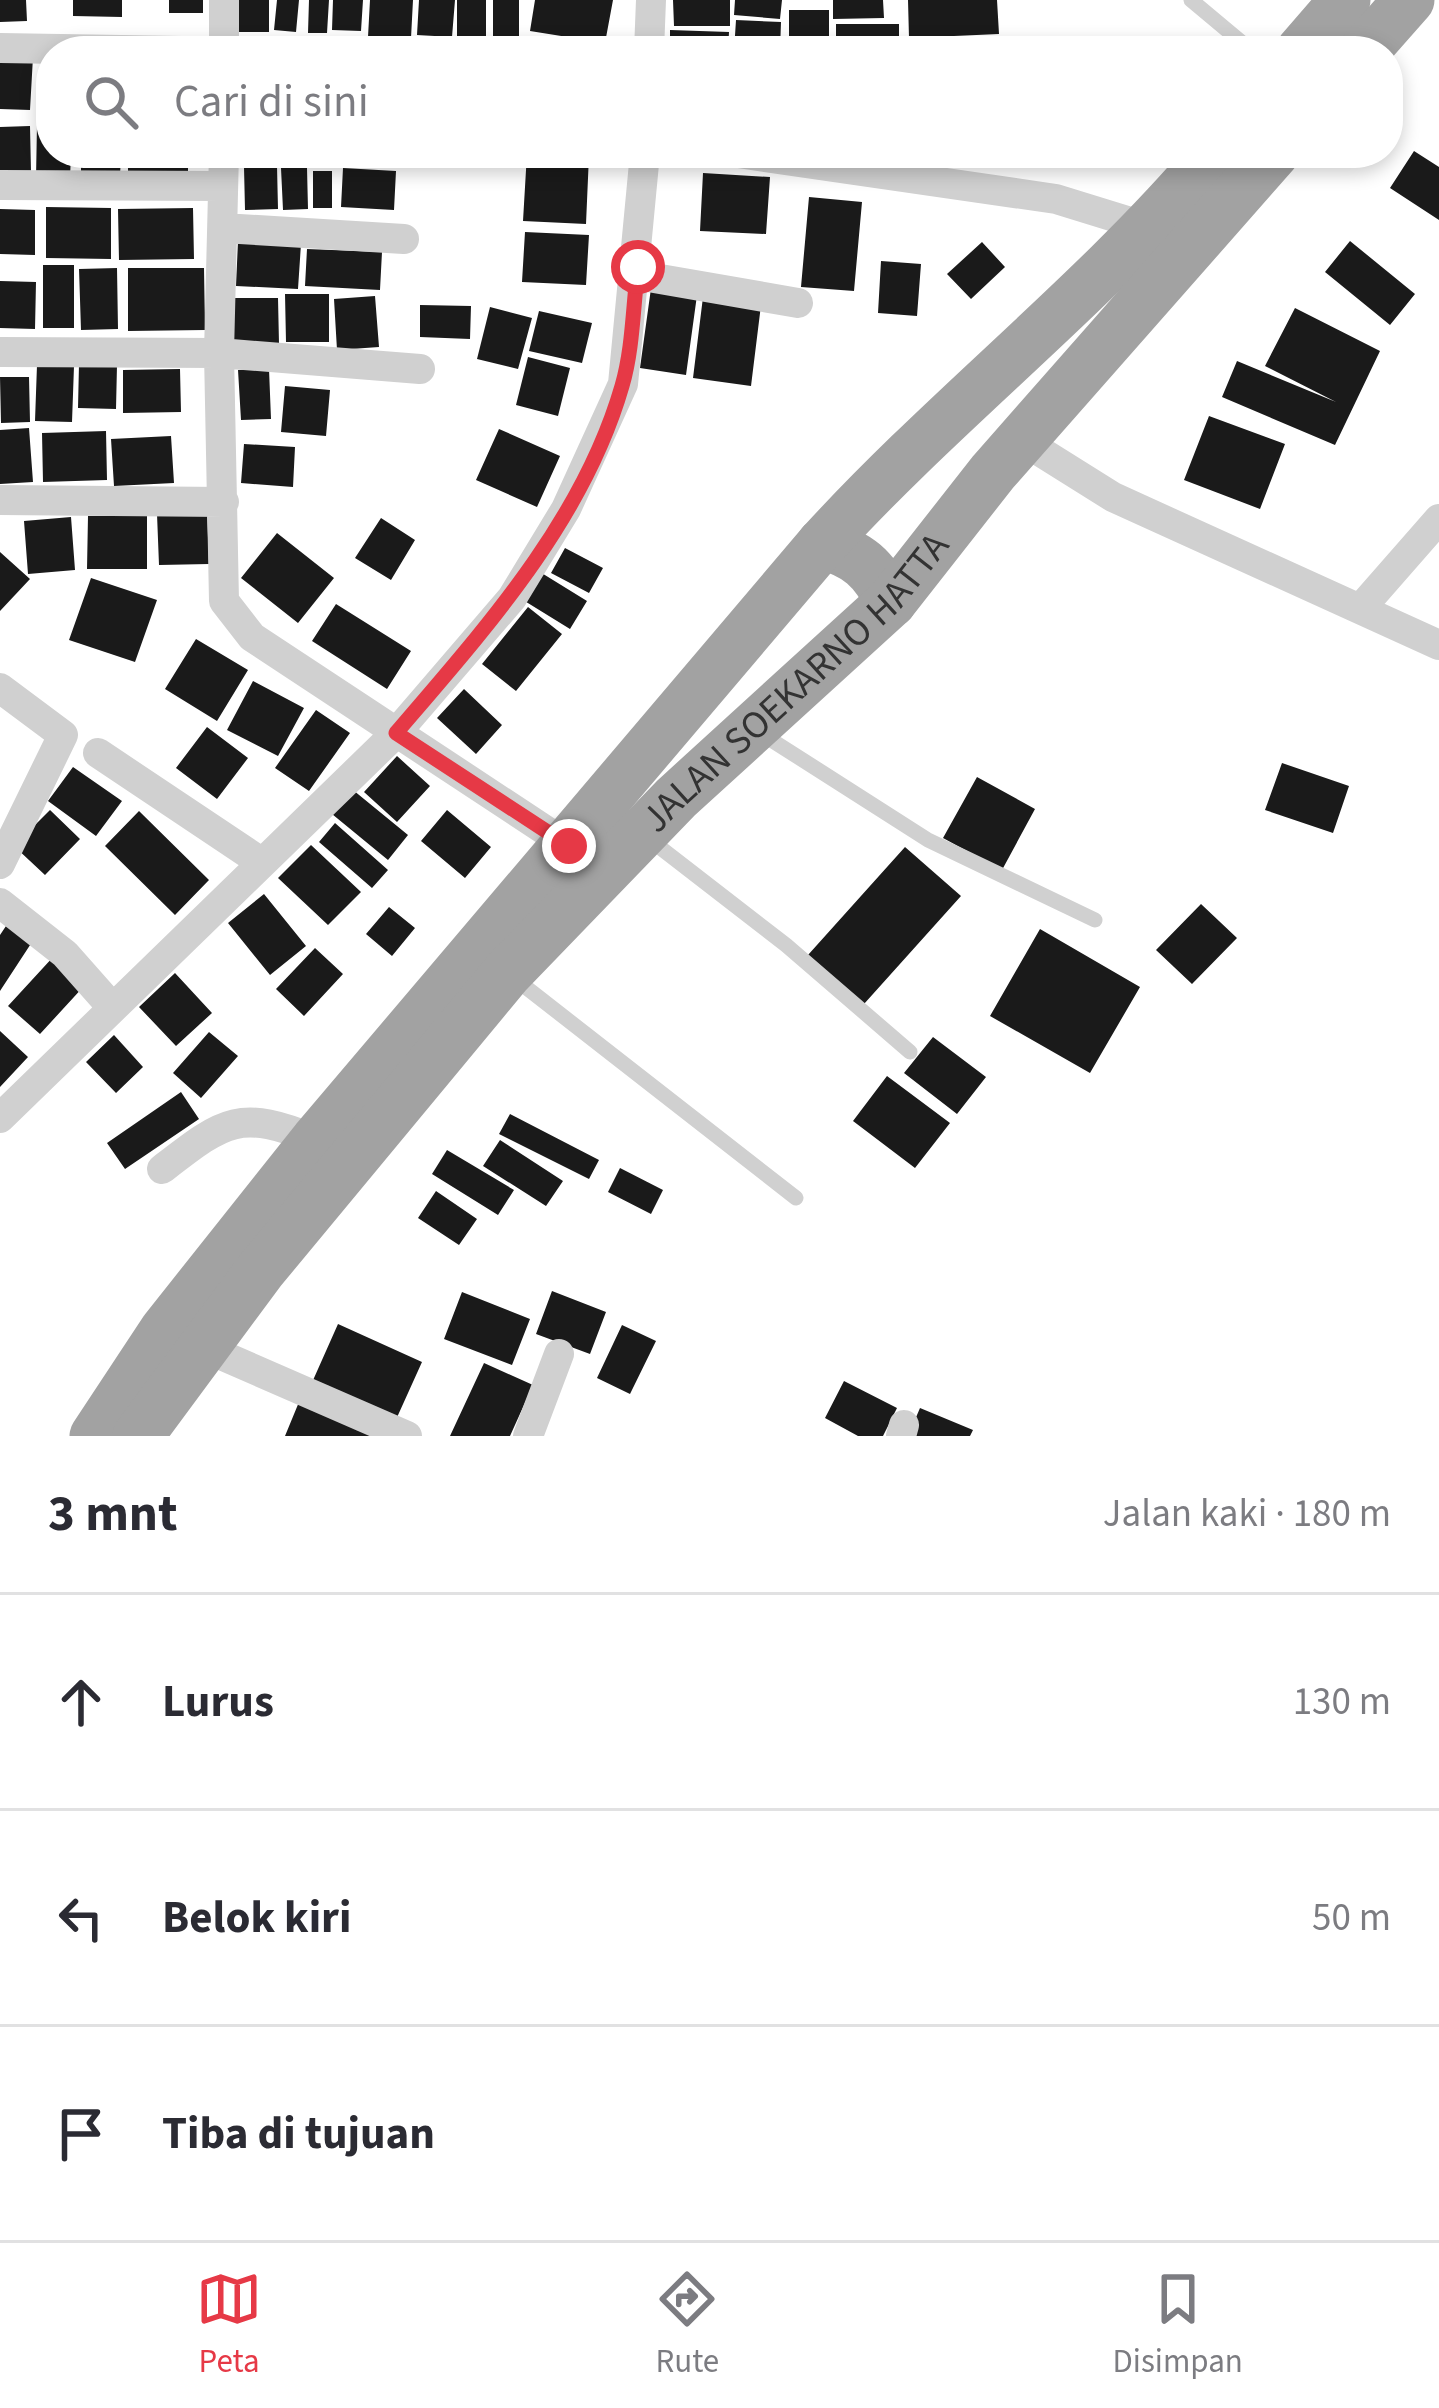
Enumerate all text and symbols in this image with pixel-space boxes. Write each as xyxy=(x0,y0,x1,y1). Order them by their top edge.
search box xyxy=(36,36,1403,168)
icon: search xyxy=(78,69,144,135)
text: Cari di sini xyxy=(174,70,369,134)
route start xyxy=(611,240,665,294)
street label: JALAN SOEKARNO HATTA xyxy=(629,520,964,846)
route end xyxy=(542,819,596,873)
text: 3 mnt xyxy=(48,1478,178,1550)
text: Jalan kaki · 180 m xyxy=(1103,1486,1391,1542)
icon: ahead xyxy=(48,1669,114,1735)
text: Lurus xyxy=(162,1670,274,1734)
text: 130 m xyxy=(1293,1674,1391,1730)
icon: left xyxy=(48,1885,114,1951)
text: Belok kiri xyxy=(162,1886,351,1950)
text: 50 m xyxy=(1312,1890,1391,1946)
icon: arrive xyxy=(48,2101,114,2167)
text: Tiba di tujuan xyxy=(162,2102,435,2166)
tab: Peta xyxy=(196,2266,262,2385)
tab: Rute xyxy=(654,2266,720,2385)
tab: Disimpan xyxy=(1113,2266,1243,2385)

